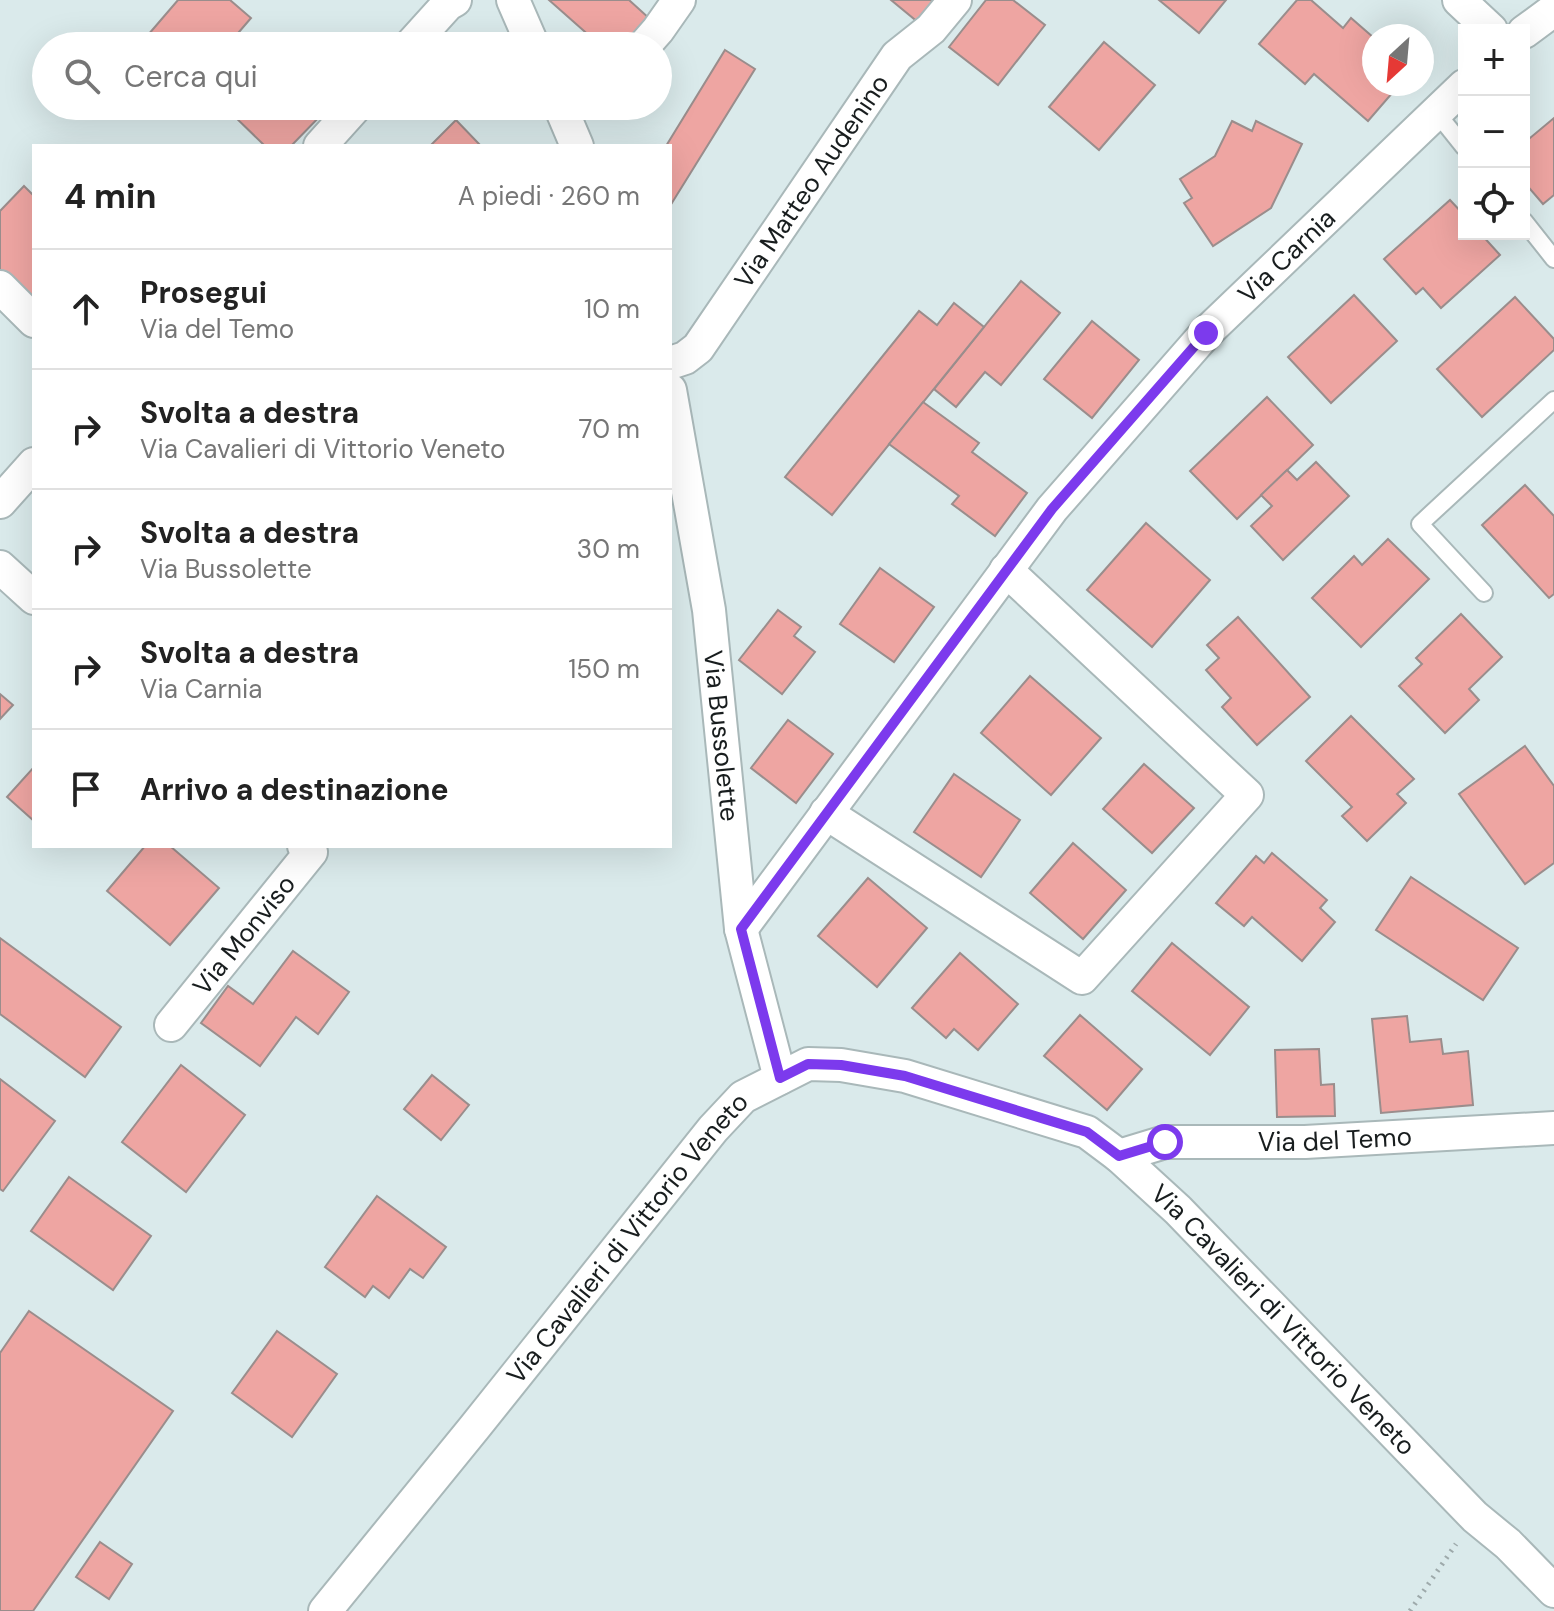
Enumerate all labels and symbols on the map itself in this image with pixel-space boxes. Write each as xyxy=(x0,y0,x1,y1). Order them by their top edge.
north arrow xyxy=(1362,24,1434,96)
street label: Via Matteo Audenino xyxy=(727,68,897,295)
street label: Via Carnia xyxy=(1231,201,1343,311)
route end xyxy=(1188,315,1224,351)
street label: Via Bussolette xyxy=(696,649,747,823)
street label: Via Monviso xyxy=(185,868,303,1002)
street label: Via Cavalieri di Vittorio Veneto xyxy=(499,1085,756,1391)
street label: Via del Temo xyxy=(1258,1119,1413,1159)
route start xyxy=(1147,1124,1183,1160)
street label: Via Cavalieri di Vittorio Veneto xyxy=(1144,1177,1423,1463)

